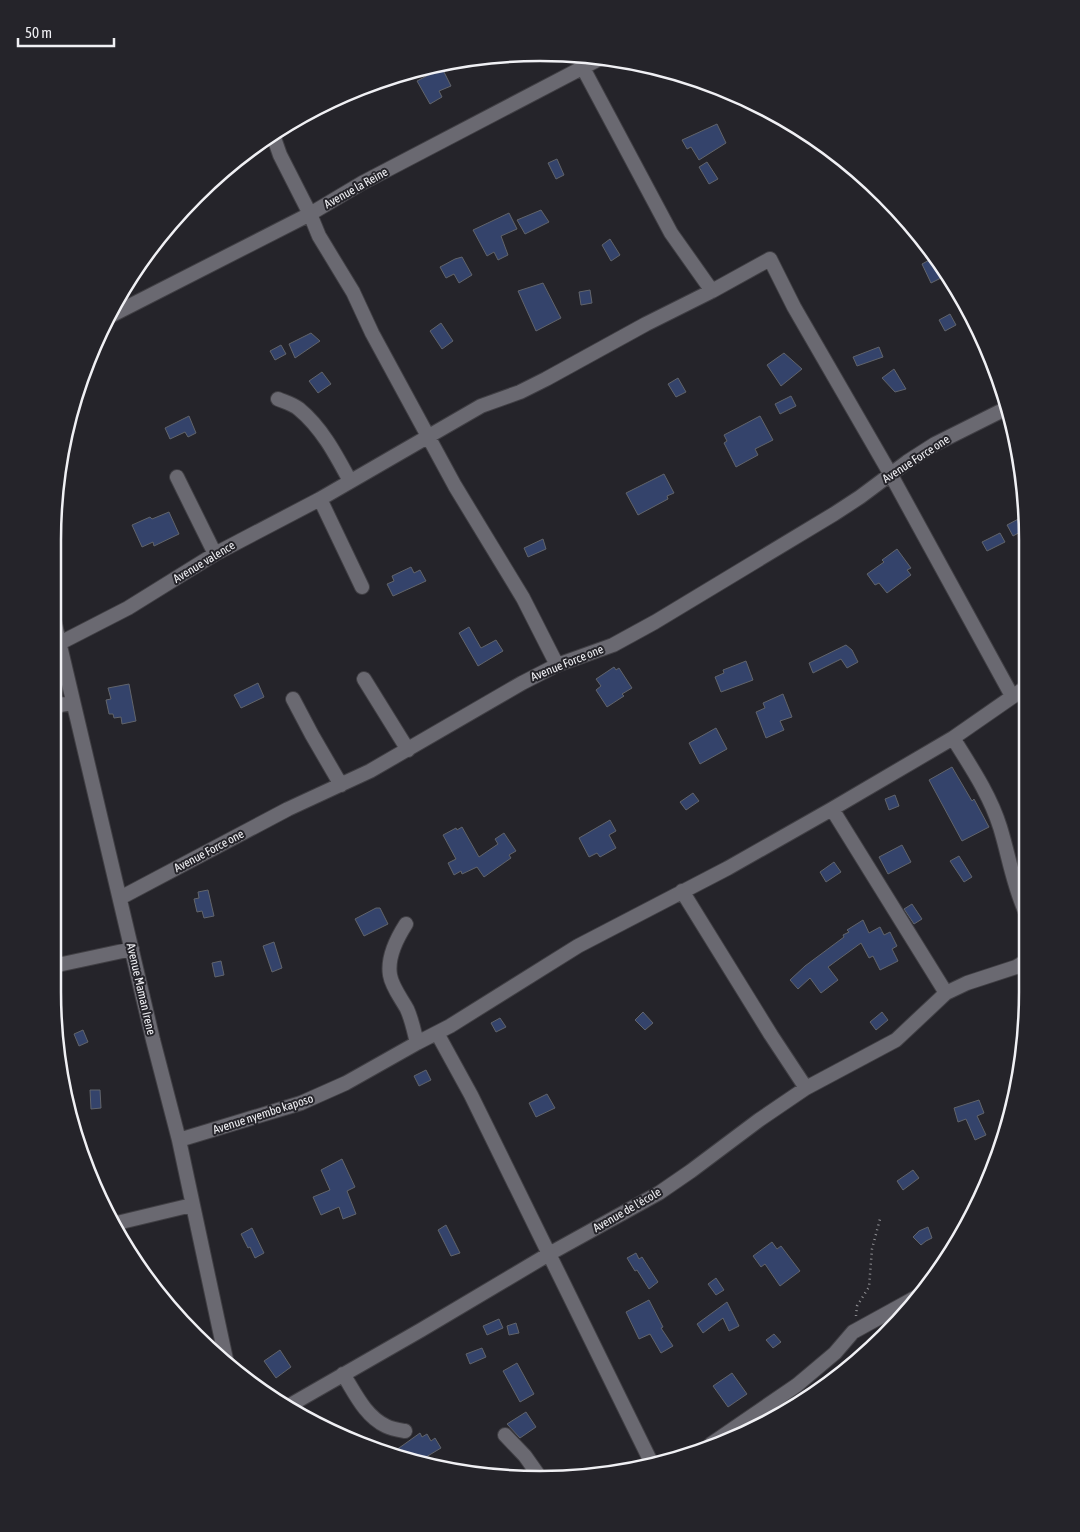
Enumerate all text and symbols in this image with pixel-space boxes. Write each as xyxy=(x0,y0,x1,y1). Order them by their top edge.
scale bar xyxy=(18,15,114,47)
text: 50 m xyxy=(25,24,52,41)
street label: Avenue la Reine xyxy=(322,165,390,211)
street label: Avenue Force one xyxy=(880,432,952,486)
street label: Avenue valence xyxy=(171,538,237,586)
street label: Avenue Force one xyxy=(529,642,605,684)
street label: Avenue Force one xyxy=(172,827,246,875)
street label: Avenue Maman Irene xyxy=(124,942,158,1036)
street label: Avenue nyembo kaposo xyxy=(211,1091,315,1137)
street label: Avenue de l'école xyxy=(590,1185,664,1235)

